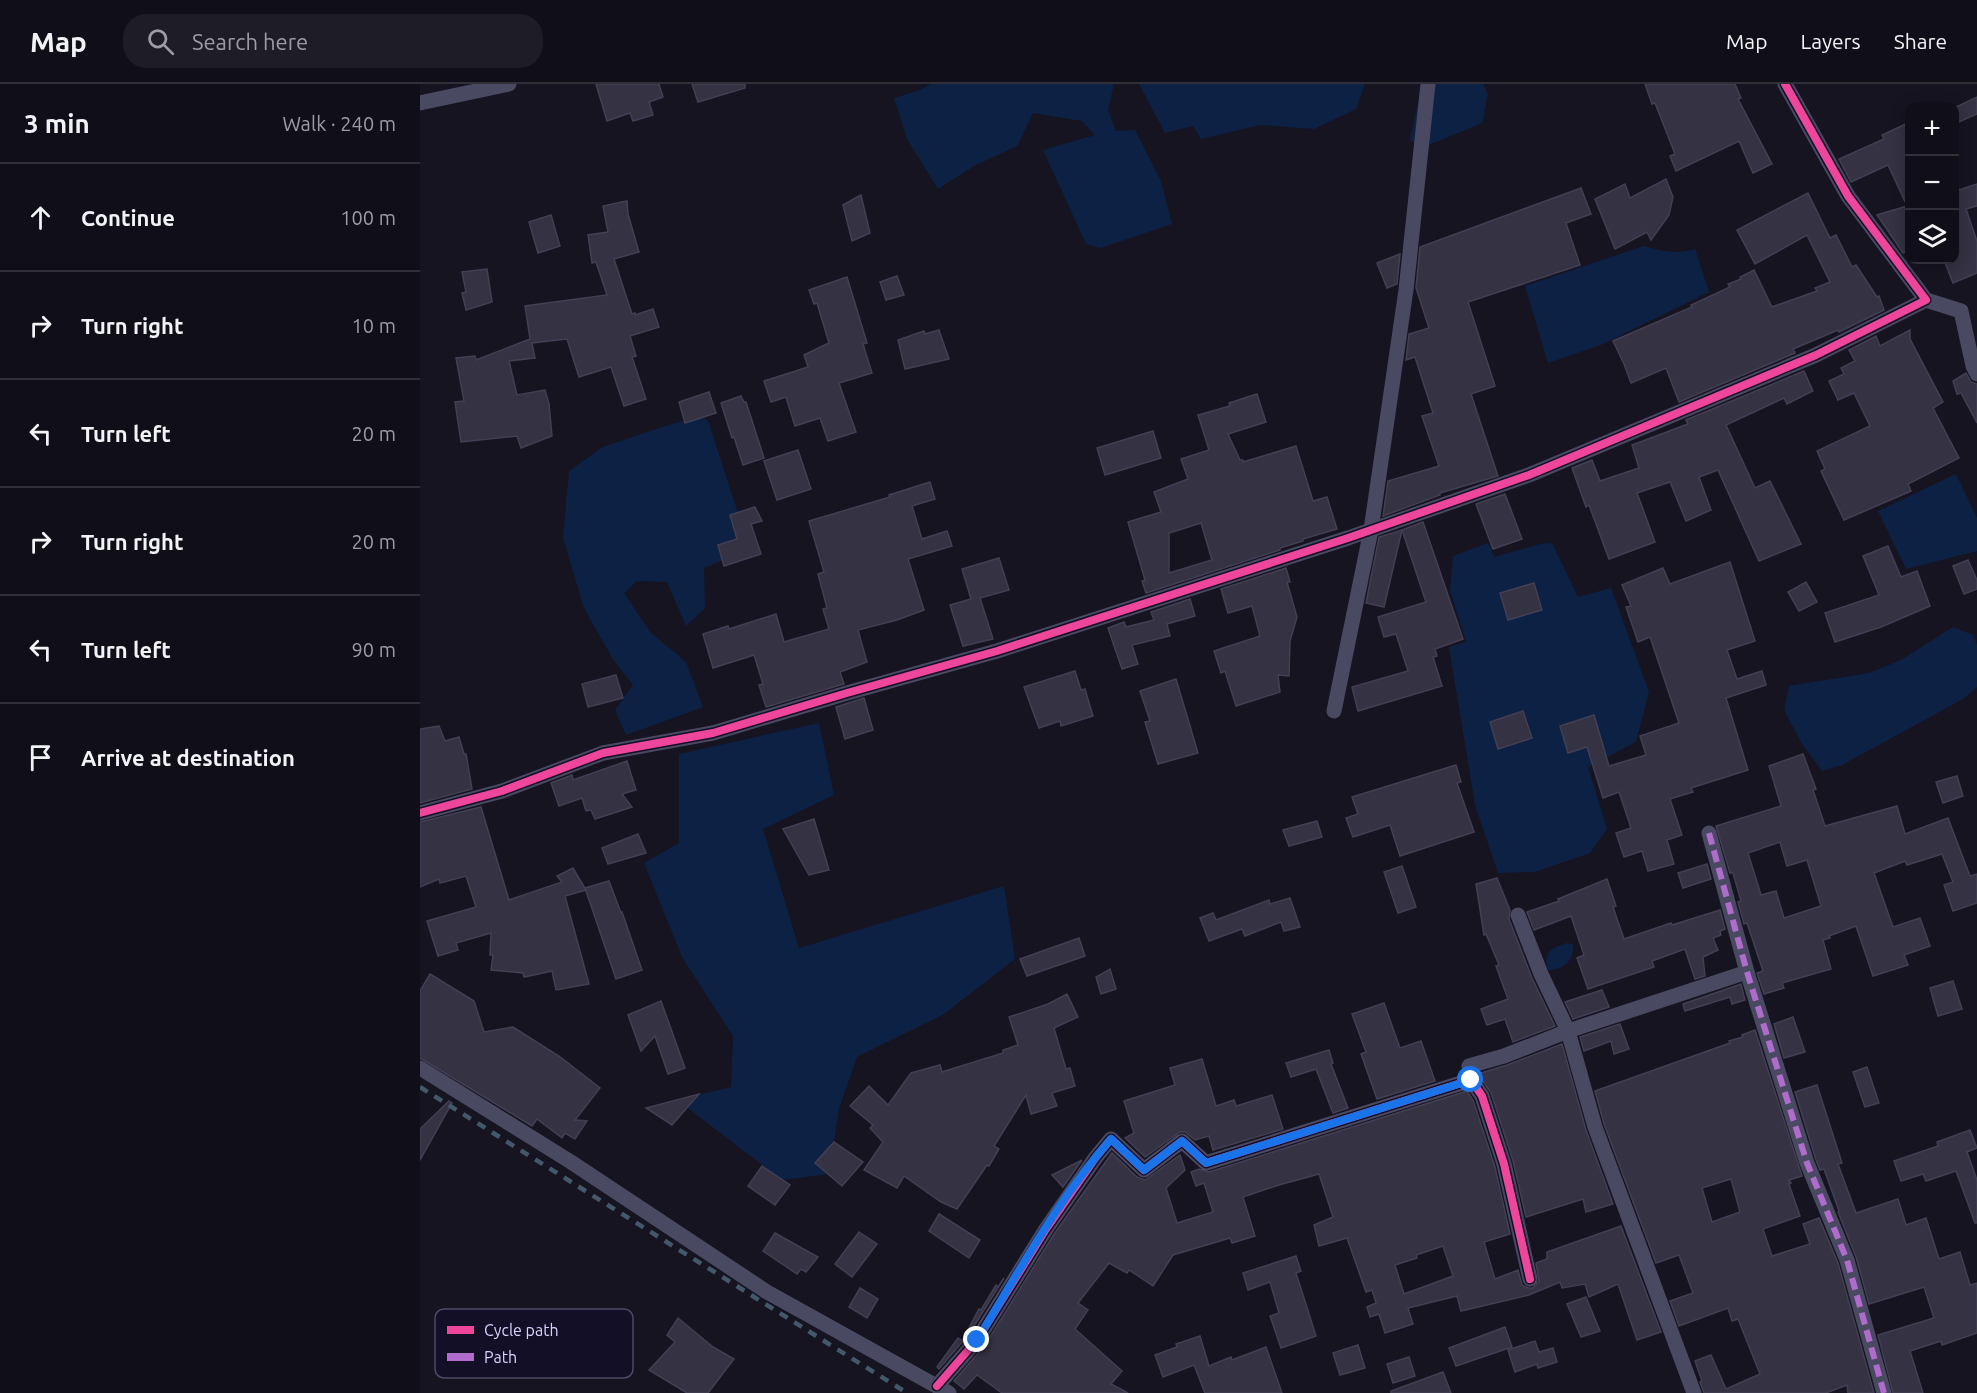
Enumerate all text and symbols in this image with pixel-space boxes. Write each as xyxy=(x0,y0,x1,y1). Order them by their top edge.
search box xyxy=(123,14,543,68)
icon: search xyxy=(144,25,177,58)
text: Map xyxy=(30,26,87,57)
text: Search here xyxy=(192,29,308,54)
text: Map xyxy=(1726,29,1767,53)
text: Layers xyxy=(1800,29,1861,53)
text: Share xyxy=(1894,29,1947,53)
map controls xyxy=(1905,102,1959,264)
button: + xyxy=(1905,102,1959,156)
text: 3 min xyxy=(24,109,90,138)
text: Walk · 240 m xyxy=(283,112,396,135)
button: − xyxy=(1905,156,1959,210)
icon: ahead xyxy=(24,201,57,234)
text: Continue xyxy=(81,205,175,230)
text: 100 m xyxy=(340,206,396,229)
button: layers xyxy=(1905,210,1959,264)
icon: right xyxy=(24,309,57,342)
text: Turn right xyxy=(81,313,183,338)
text: 10 m xyxy=(352,314,396,337)
icon: left xyxy=(24,417,57,450)
text: Turn left xyxy=(81,421,171,446)
text: 20 m xyxy=(352,422,396,445)
icon: right xyxy=(24,525,57,558)
text: Turn right xyxy=(81,529,183,554)
text: 20 m xyxy=(352,530,396,553)
icon: left xyxy=(24,633,57,666)
text: Turn left xyxy=(81,637,171,662)
text: 90 m xyxy=(352,638,396,661)
icon: arrive xyxy=(24,741,57,774)
text: Arrive at destination xyxy=(81,745,295,770)
route start xyxy=(1457,1066,1483,1092)
legend xyxy=(435,1309,633,1378)
text: Cycle path xyxy=(484,1321,559,1339)
route end xyxy=(963,1326,989,1352)
text: Path xyxy=(484,1348,517,1366)

